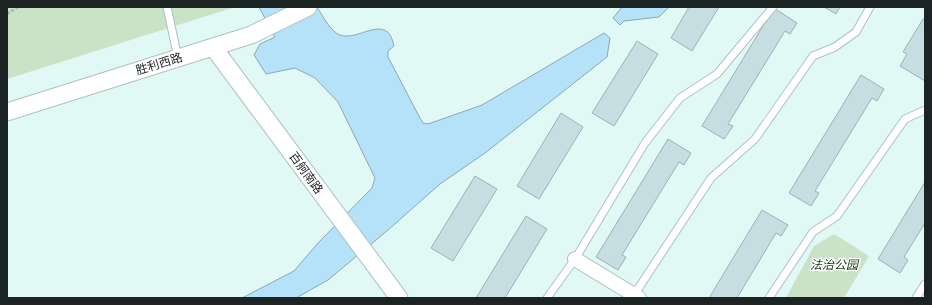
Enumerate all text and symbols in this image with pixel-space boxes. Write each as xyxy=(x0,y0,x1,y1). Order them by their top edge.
street label: 胜利西路 xyxy=(134,49,184,79)
street label: 百舸南路 xyxy=(285,149,327,197)
park label: 法治公园 xyxy=(810,257,860,273)

